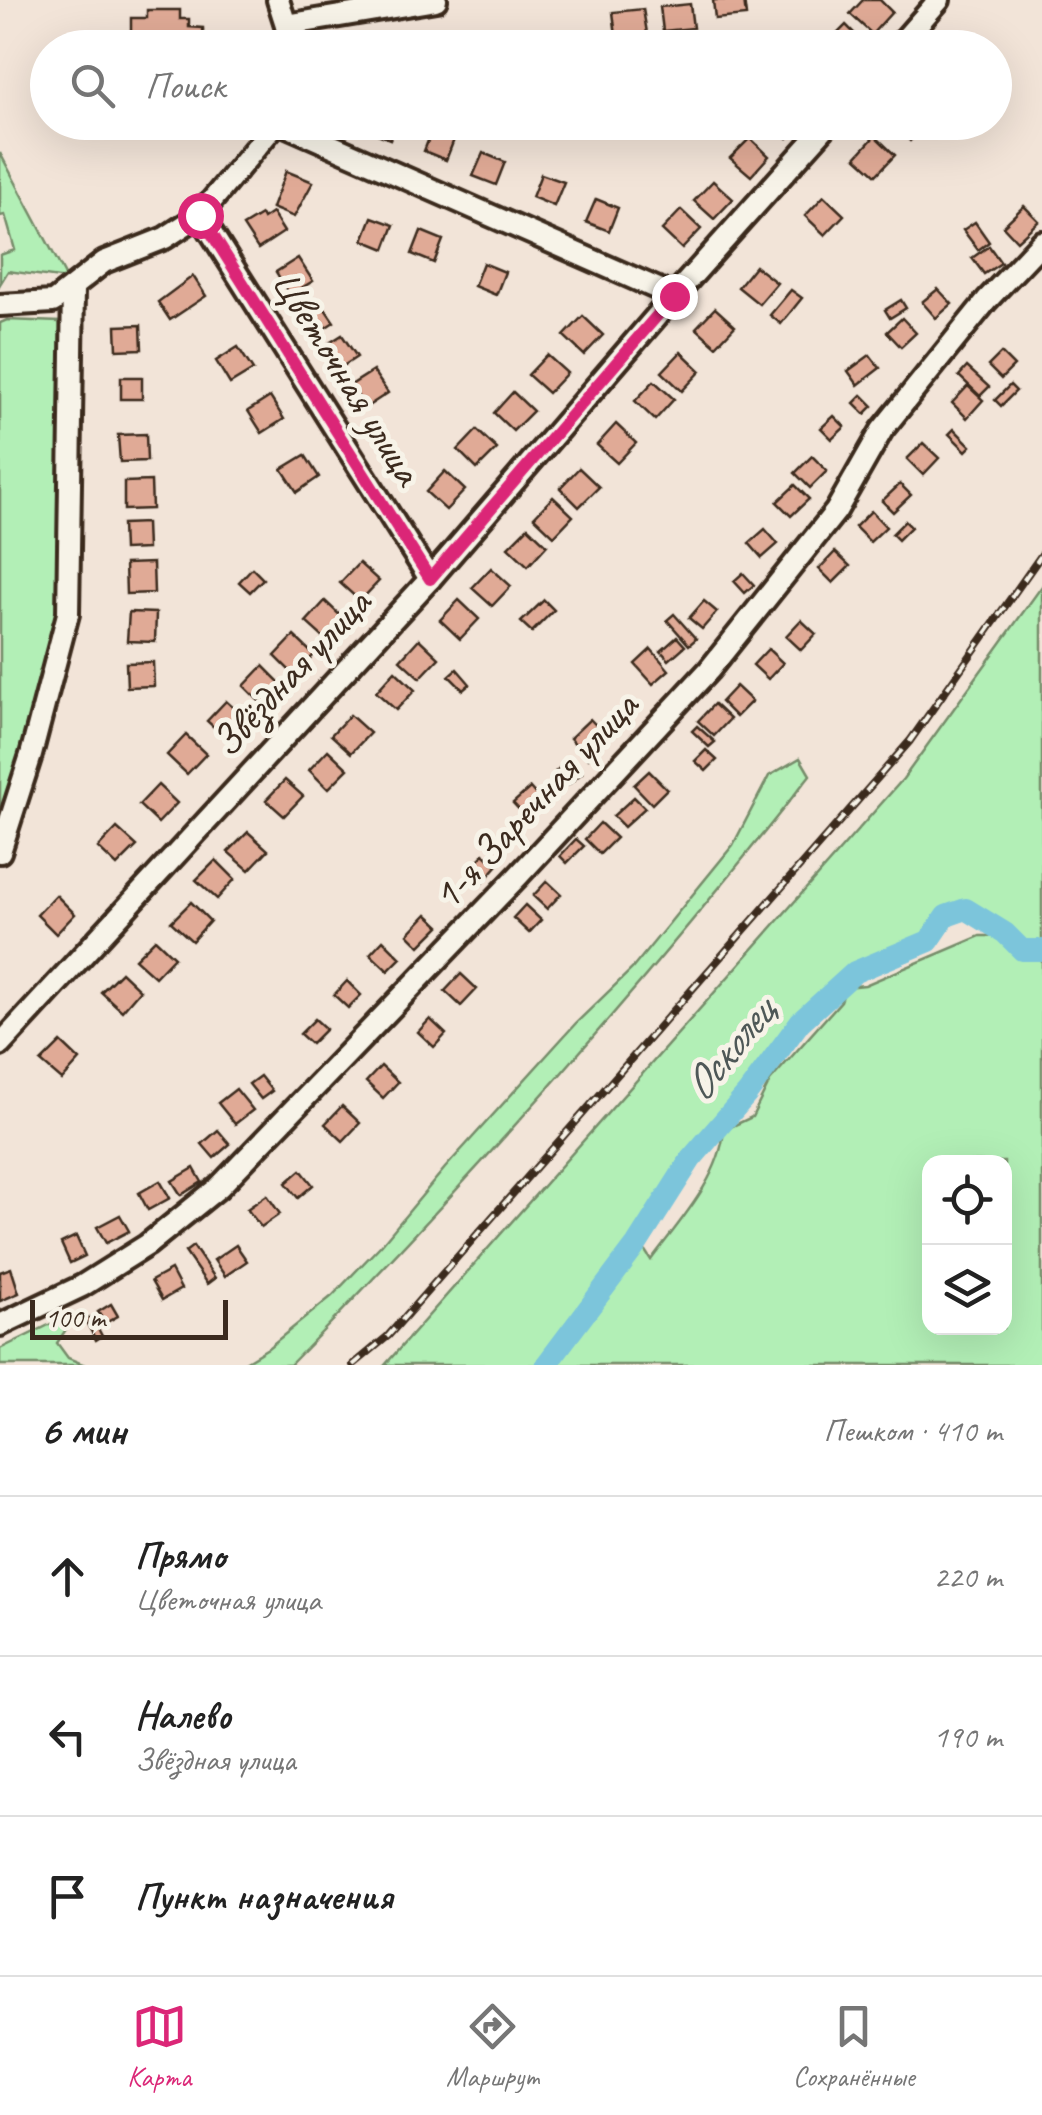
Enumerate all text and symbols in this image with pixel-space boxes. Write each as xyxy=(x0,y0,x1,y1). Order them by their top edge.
search box xyxy=(30,30,1012,140)
icon: search xyxy=(65,58,120,113)
text: Поиск xyxy=(145,62,225,109)
route start xyxy=(178,193,224,239)
street label: Цветочная улица xyxy=(260,259,436,497)
route end xyxy=(652,274,698,320)
street label: Звёздная улица xyxy=(200,576,384,768)
street label: 1-я Заречная улица xyxy=(420,679,652,921)
water label: Осколец xyxy=(670,981,791,1113)
map controls xyxy=(922,1155,1012,1335)
button: locate xyxy=(922,1155,1012,1245)
button: layers xyxy=(922,1245,1012,1335)
scale bar xyxy=(30,1295,228,1340)
text: 100 m xyxy=(45,1300,105,1335)
text: 6 мин xyxy=(40,1404,126,1457)
text: Пешком · 410 m xyxy=(823,1410,1002,1451)
text: Прямо xyxy=(135,1532,225,1579)
icon: ahead xyxy=(40,1549,95,1604)
text: 220 m xyxy=(933,1556,1002,1597)
text: Цветочная улица xyxy=(135,1579,321,1620)
text: Налево xyxy=(135,1692,231,1739)
icon: left xyxy=(40,1709,95,1764)
text: 190 m xyxy=(933,1716,1002,1757)
text: Звёздная улица xyxy=(135,1739,295,1780)
icon: arrive xyxy=(40,1869,95,1924)
text: Пункт назначения xyxy=(135,1873,392,1920)
tab: Карта xyxy=(127,1999,191,2094)
tab: Маршрут xyxy=(446,1999,538,2094)
tab: Сохранённые xyxy=(793,1999,915,2094)

